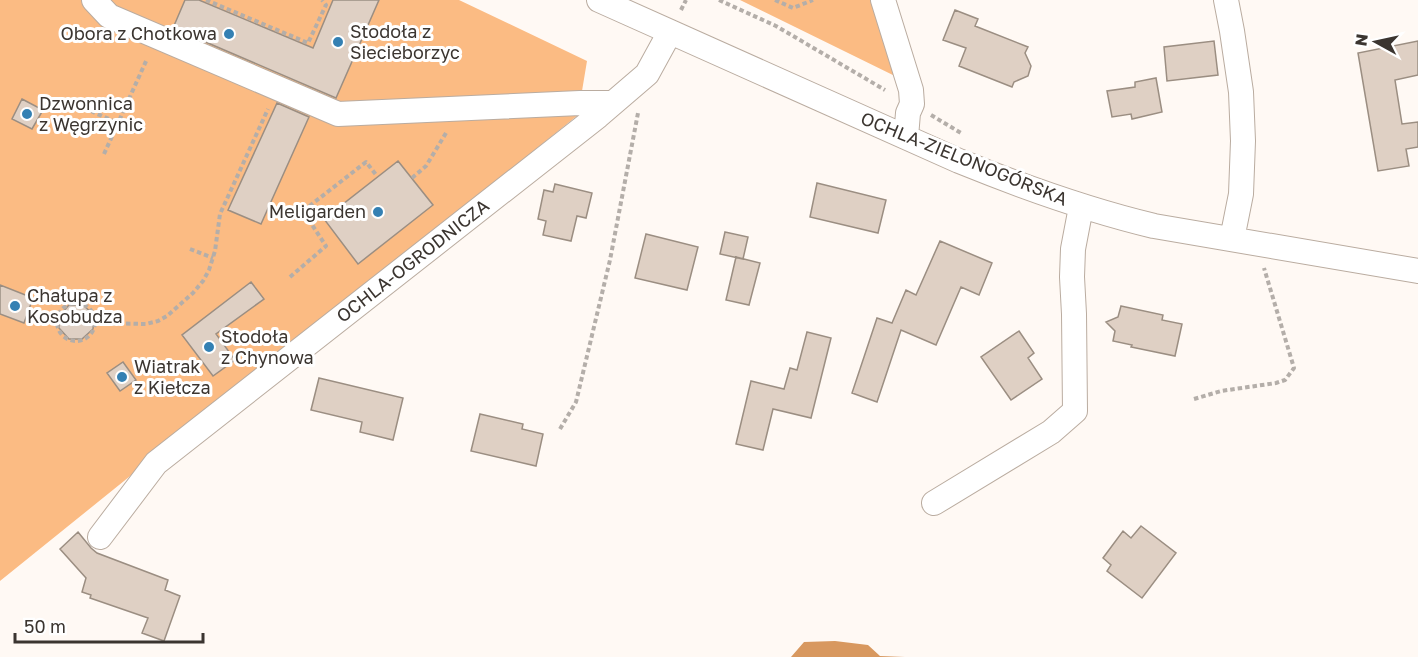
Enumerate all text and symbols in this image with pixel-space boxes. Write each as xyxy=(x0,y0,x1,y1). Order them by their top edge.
north arrow xyxy=(1346,12,1406,72)
place label: Stodoła z Siecieborzyc xyxy=(350,20,460,63)
place label: Obora z Chotkowa xyxy=(60,22,217,44)
marker: Obora z Chotkowa xyxy=(222,27,236,41)
text: N xyxy=(1350,32,1372,47)
marker: Stodoła z Siecieborzyc xyxy=(331,35,345,49)
place label: Dzwonnica z Węgrzynic xyxy=(39,92,143,135)
marker: Dzwonnica z Węgrzynic xyxy=(20,107,34,121)
street label: OCHLA-ZIELONOGÓRSKA xyxy=(858,107,1071,210)
street label: OCHLA-OGRODNICZA xyxy=(332,194,493,327)
place label: Meligarden xyxy=(269,200,366,222)
marker: Meligarden xyxy=(371,205,385,219)
place label: Chałupa z Kosobudza xyxy=(27,284,123,327)
marker: Chałupa z Kosobudza xyxy=(8,299,22,313)
place label: Stodoła z Chynowa xyxy=(221,325,314,368)
marker: Stodoła z Chynowa xyxy=(202,340,216,354)
place label: Wiatrak z Kiełcza xyxy=(134,355,211,398)
marker: Wiatrak z Kiełcza xyxy=(115,370,129,384)
scale bar xyxy=(15,606,202,644)
text: 50 m xyxy=(24,615,66,637)

